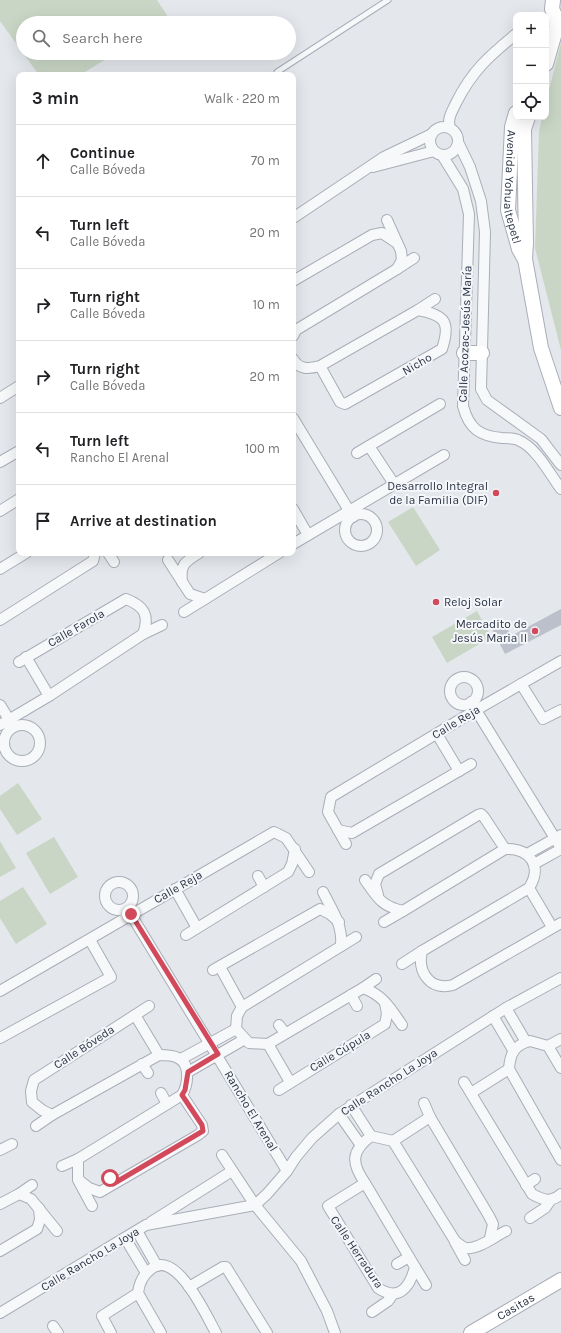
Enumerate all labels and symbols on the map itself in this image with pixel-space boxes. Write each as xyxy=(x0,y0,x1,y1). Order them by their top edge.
street label: Avenida Yohualtepetl xyxy=(501,130,524,245)
street label: Calle Acozac-Jesús María xyxy=(456,265,474,403)
street label: Nicho xyxy=(400,350,434,378)
place label: Desarrollo Integral de la Familia (DIF) xyxy=(387,479,488,507)
marker: Desarrollo Integral de la Familia (DIF) xyxy=(491,488,501,498)
place label: Reloj Solar xyxy=(444,595,503,609)
marker: Reloj Solar xyxy=(431,597,441,607)
street label: Calle Farola xyxy=(45,606,107,650)
place label: Mercadito de Jesús Maria II xyxy=(452,617,527,645)
marker: Mercadito de Jesús Maria II xyxy=(530,626,540,636)
street label: Calle Reja xyxy=(429,702,483,742)
street label: Calle Reja xyxy=(151,868,205,906)
route end xyxy=(122,905,140,923)
street label: Calle Bóveda xyxy=(51,1022,117,1072)
street label: Calle Cúpula xyxy=(307,1027,373,1075)
street label: Calle Rancho La Joya xyxy=(338,1046,440,1118)
street label: Rancho El Arenal xyxy=(221,1068,281,1154)
route start xyxy=(101,1169,119,1187)
street label: Calle Herradura xyxy=(328,1213,386,1291)
street label: Calle Rancho La Joya xyxy=(38,1224,142,1294)
street label: Casitas xyxy=(494,1290,537,1323)

